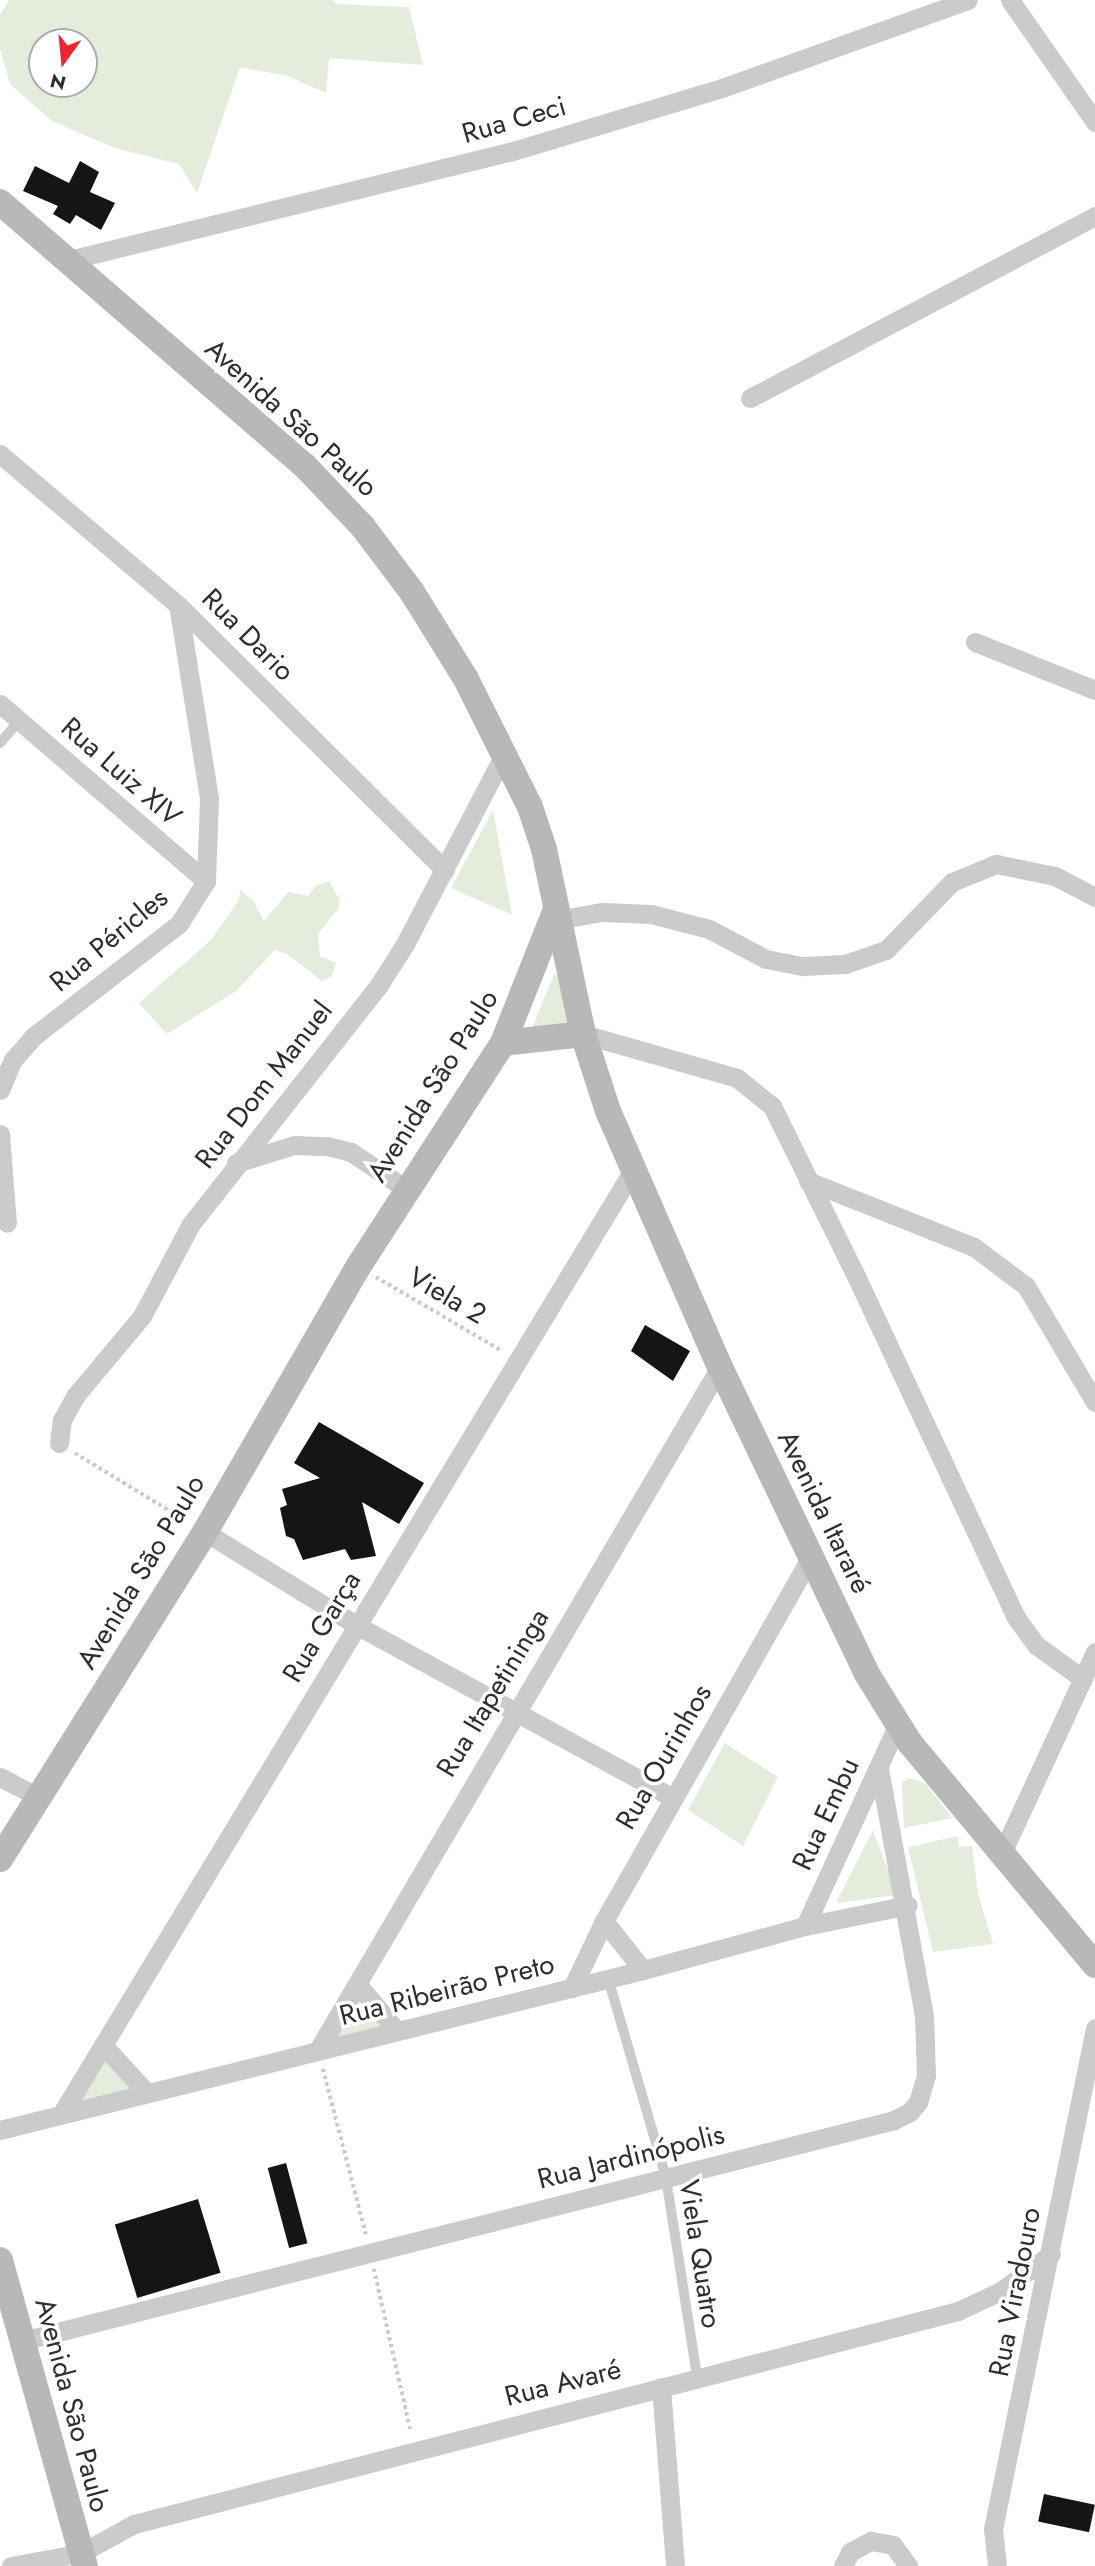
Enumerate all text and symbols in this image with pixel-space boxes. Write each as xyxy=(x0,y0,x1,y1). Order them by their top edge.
north arrow xyxy=(28,28,98,98)
text: N xyxy=(47,67,69,97)
street label: Rua Ceci xyxy=(458,89,570,151)
street label: Avenida São Paulo xyxy=(198,332,384,504)
street label: Rua Dario xyxy=(195,582,301,688)
street label: Rua Luiz XIV xyxy=(54,711,188,833)
street label: Rua Péricles xyxy=(43,881,175,999)
street label: Avenida São Paulo xyxy=(360,984,506,1188)
street label: Rua Dom Manuel xyxy=(188,995,340,1175)
street label: Viela 2 xyxy=(402,1260,492,1332)
street label: Avenida Itararé xyxy=(770,1425,878,1599)
street label: Avenida São Paulo xyxy=(70,1469,212,1675)
street label: Rua Garça xyxy=(276,1565,368,1689)
street label: Rua Itapetininga xyxy=(430,1603,556,1783)
street label: Rua Ourinhos xyxy=(609,1678,719,1836)
street label: Rua Embu xyxy=(785,1752,867,1876)
street label: Rua Ribeirão Preto xyxy=(336,1947,558,2033)
street label: Rua Jardinópolis xyxy=(534,2118,728,2196)
street label: Viela Quatro xyxy=(672,2177,728,2331)
street label: Rua Viradouro xyxy=(982,2205,1048,2379)
street label: Avenida São Paulo xyxy=(27,2294,117,2516)
street label: Rua Avaré xyxy=(501,2352,625,2414)

